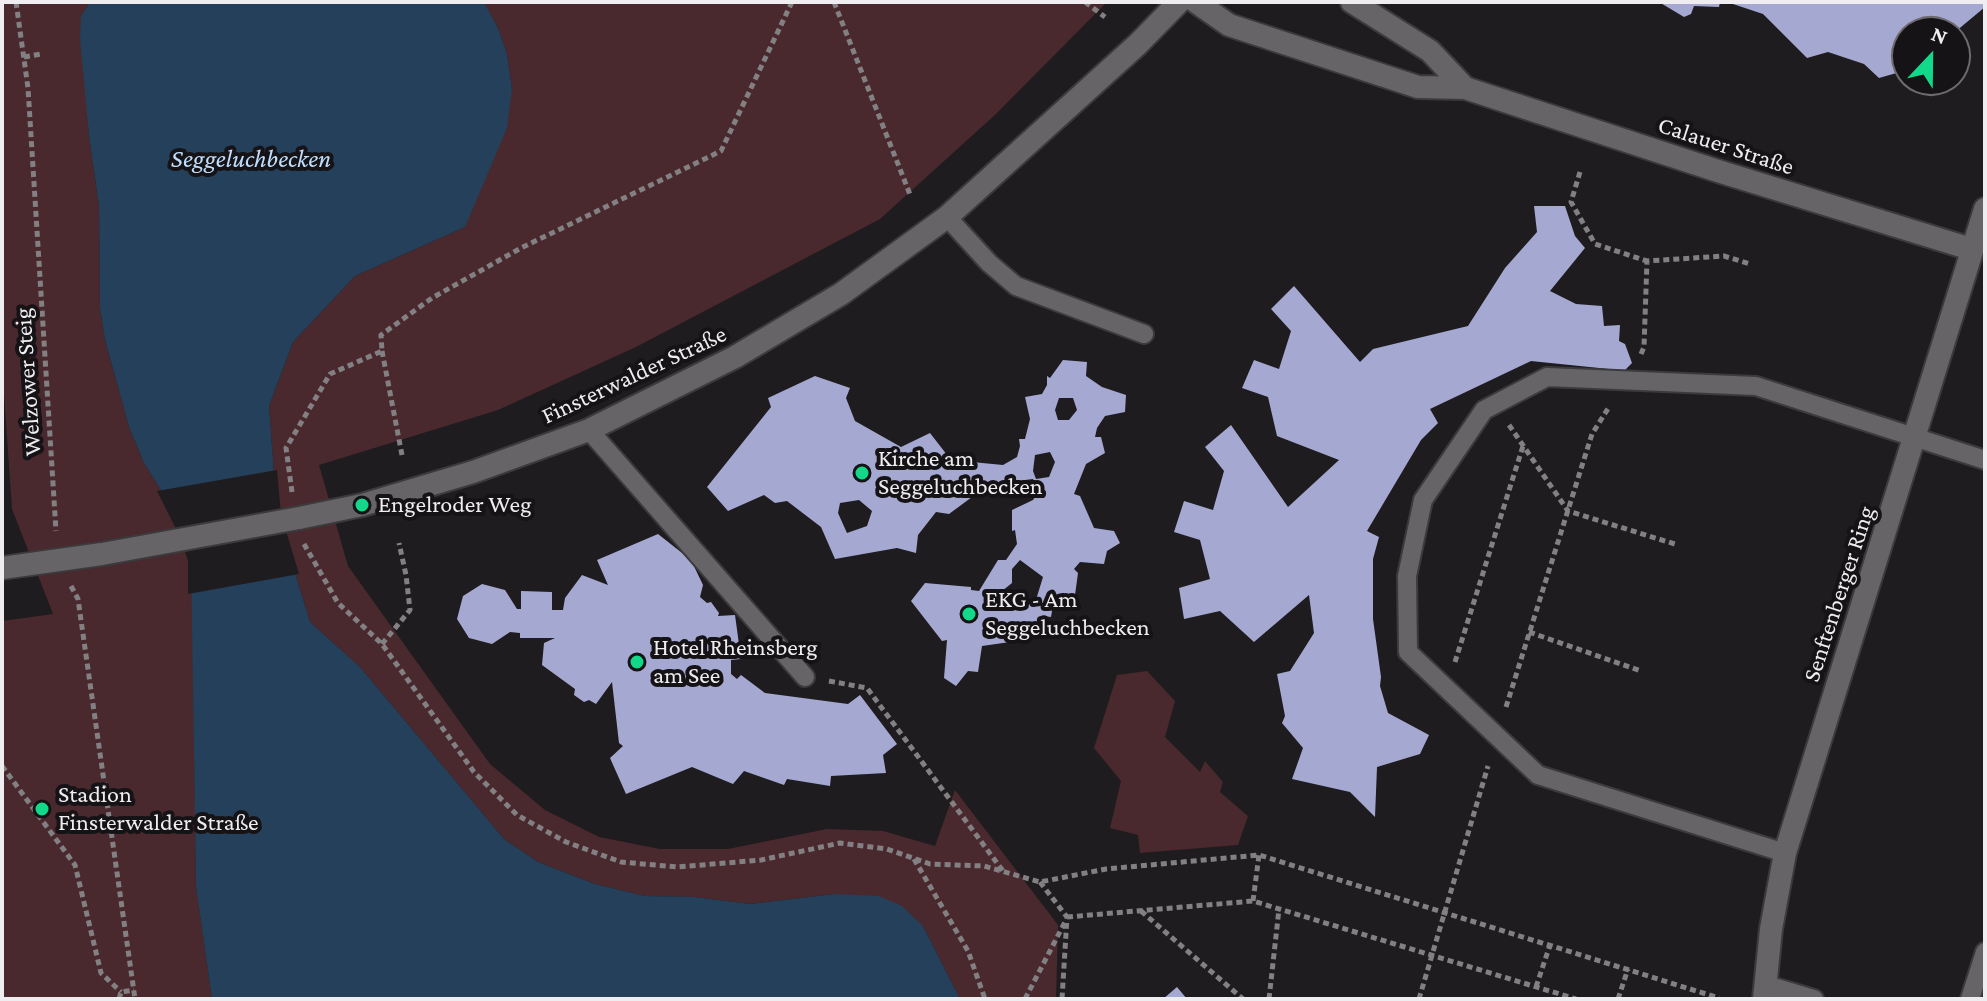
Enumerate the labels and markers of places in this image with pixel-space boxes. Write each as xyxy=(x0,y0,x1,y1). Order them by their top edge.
place label: Kirche am Seggeluchbecken xyxy=(878,445,1043,501)
marker: Kirche am Seggeluchbecken xyxy=(853,464,871,482)
place label: Engelroder Weg xyxy=(378,491,532,519)
marker: Engelroder Weg xyxy=(353,496,371,514)
place label: EKG - Am Seggeluchbecken xyxy=(985,586,1150,642)
marker: EKG - Am Seggeluchbecken xyxy=(960,605,978,623)
place label: Hotel Rheinsberg am See xyxy=(653,634,818,690)
marker: Hotel Rheinsberg am See xyxy=(628,653,646,671)
place label: Stadion Finsterwalder Straße xyxy=(58,781,259,837)
marker: Stadion Finsterwalder Straße xyxy=(33,800,51,818)

